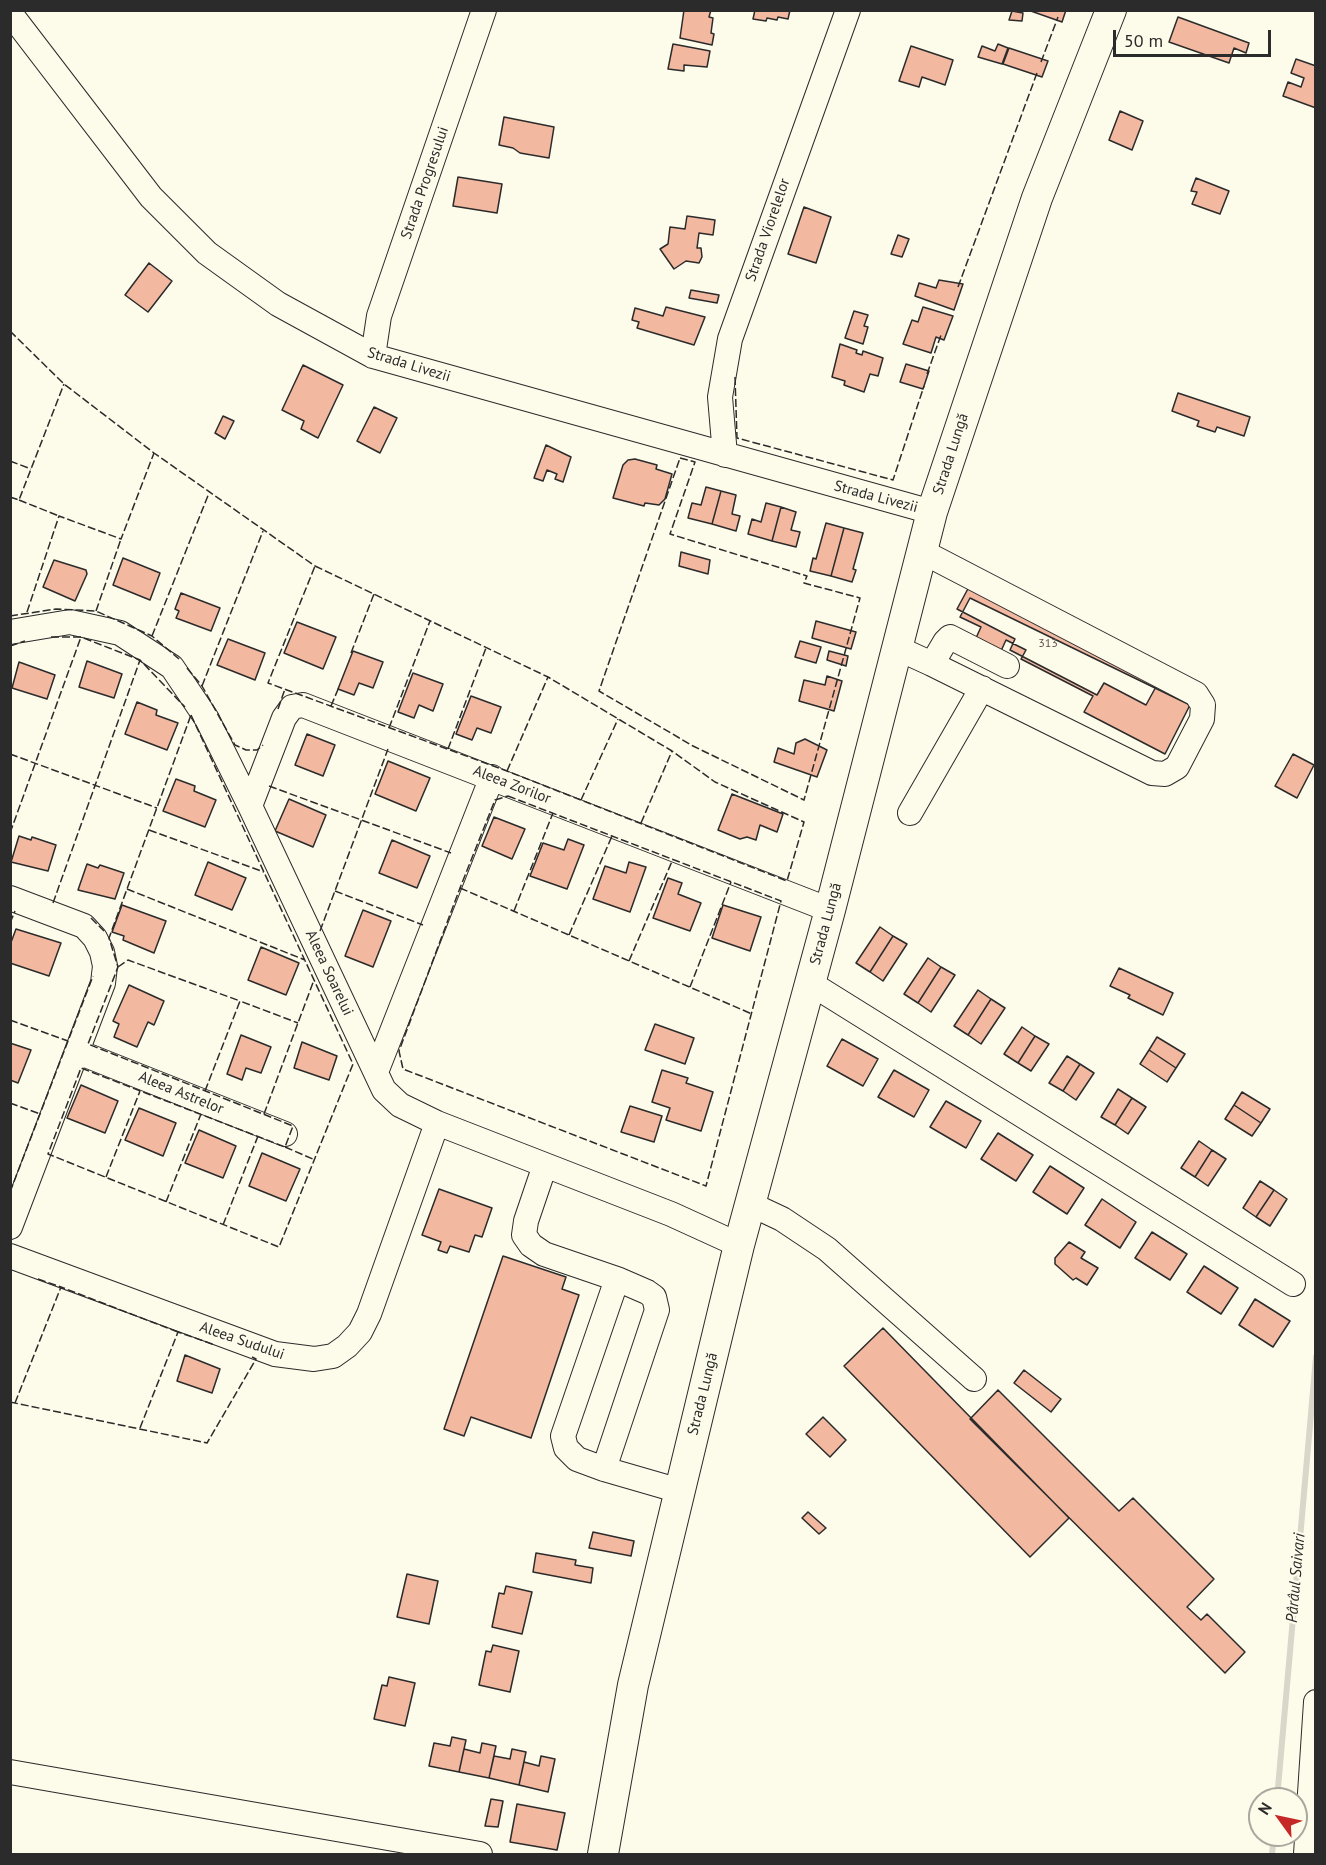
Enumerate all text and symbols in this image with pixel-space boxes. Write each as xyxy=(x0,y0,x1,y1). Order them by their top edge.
scale bar xyxy=(1116,18,1274,56)
text: 50 m xyxy=(1124,29,1163,52)
street label: Strada Progresului xyxy=(397,124,453,242)
street label: Strada Viorelelor xyxy=(742,176,794,284)
street label: Strada Livezii xyxy=(365,344,453,386)
street label: Strada Lungă xyxy=(929,411,973,497)
street label: Strada Livezii xyxy=(832,477,920,517)
house number: 313 xyxy=(1038,637,1058,651)
street label: Aleea Zorilor xyxy=(471,762,553,808)
street label: Strada Lungă xyxy=(806,881,846,967)
street label: Aleea Soarelui xyxy=(301,927,357,1019)
street label: Aleea Astrelor xyxy=(136,1068,226,1118)
street label: Aleea Sudului xyxy=(197,1318,287,1364)
street label: Strada Lungă xyxy=(684,1351,722,1437)
water label: Pârâul Saivari xyxy=(1283,1532,1309,1624)
north arrow xyxy=(1248,1787,1308,1847)
text: N xyxy=(1253,1798,1276,1818)

